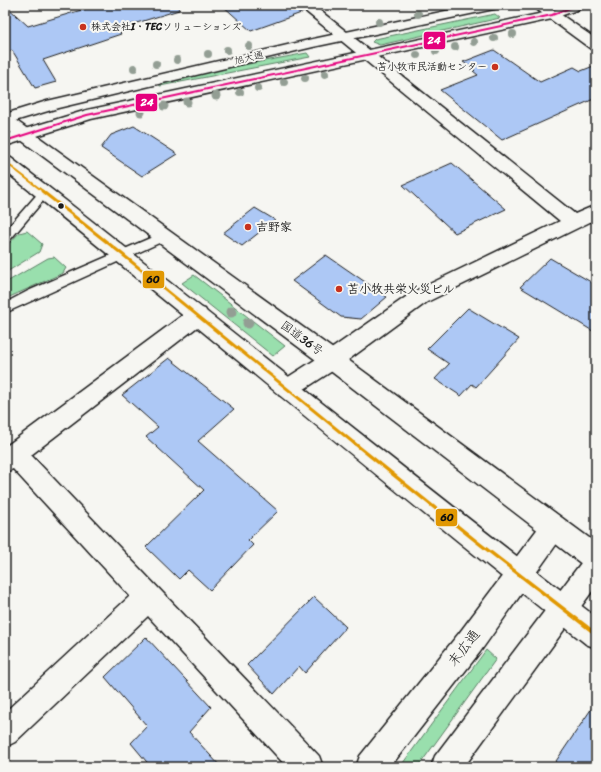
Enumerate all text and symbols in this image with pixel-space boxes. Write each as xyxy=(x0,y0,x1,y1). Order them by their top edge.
place label: 株式会社I・TECソリューションズ xyxy=(91,18,242,36)
marker: 株式会社I・TECソリューションズ xyxy=(78,22,88,32)
line badge: 24 xyxy=(423,31,446,50)
text: 24 xyxy=(426,31,441,50)
street label: 旭大通 xyxy=(232,46,266,70)
place label: 苫小牧市民活動センター xyxy=(377,58,487,76)
marker: 苫小牧市民活動センター xyxy=(490,62,500,72)
line badge: 24 xyxy=(135,93,158,112)
text: 24 xyxy=(139,93,154,112)
unlabelled marker xyxy=(56,201,66,211)
place label: 吉野家 xyxy=(256,216,292,238)
marker: 吉野家 xyxy=(243,222,253,232)
line badge: 60 xyxy=(142,270,165,289)
text: 60 xyxy=(145,270,160,289)
place label: 苫小牧共栄火災ビル xyxy=(347,278,455,300)
marker: 苫小牧共栄火災ビル xyxy=(334,284,344,294)
street label: 国道36号 xyxy=(276,315,328,361)
line badge: 60 xyxy=(435,508,458,527)
text: 60 xyxy=(439,508,454,527)
street label: 末広通 xyxy=(441,624,487,672)

